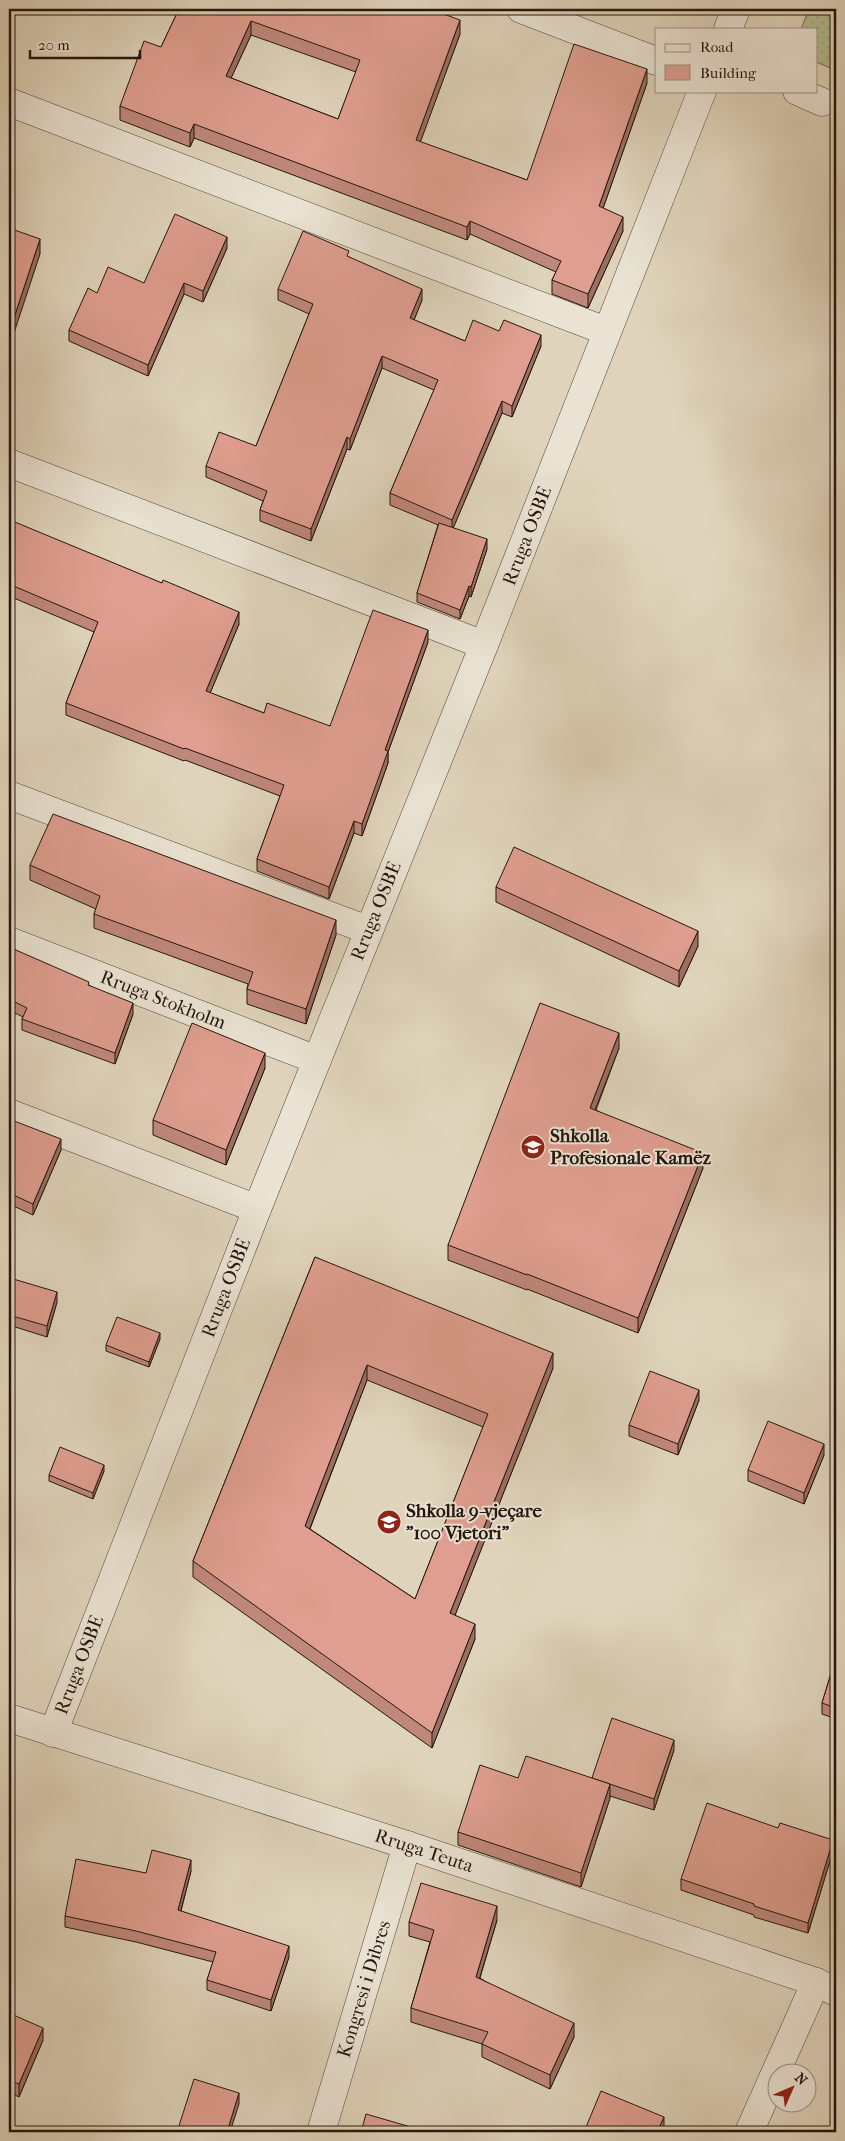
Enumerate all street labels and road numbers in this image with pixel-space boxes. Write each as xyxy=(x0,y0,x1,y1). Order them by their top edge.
street label: Rruga OSBE xyxy=(498,483,556,589)
street label: Rruga OSBE xyxy=(346,858,406,964)
street label: Rruga Stokholm xyxy=(97,966,229,1034)
street label: Rruga OSBE xyxy=(197,1235,255,1341)
street label: Rruga OSBE xyxy=(50,1612,108,1718)
street label: Rruga Teuta xyxy=(372,1825,476,1877)
street label: Kongresi i Dibres xyxy=(333,1918,395,2060)

